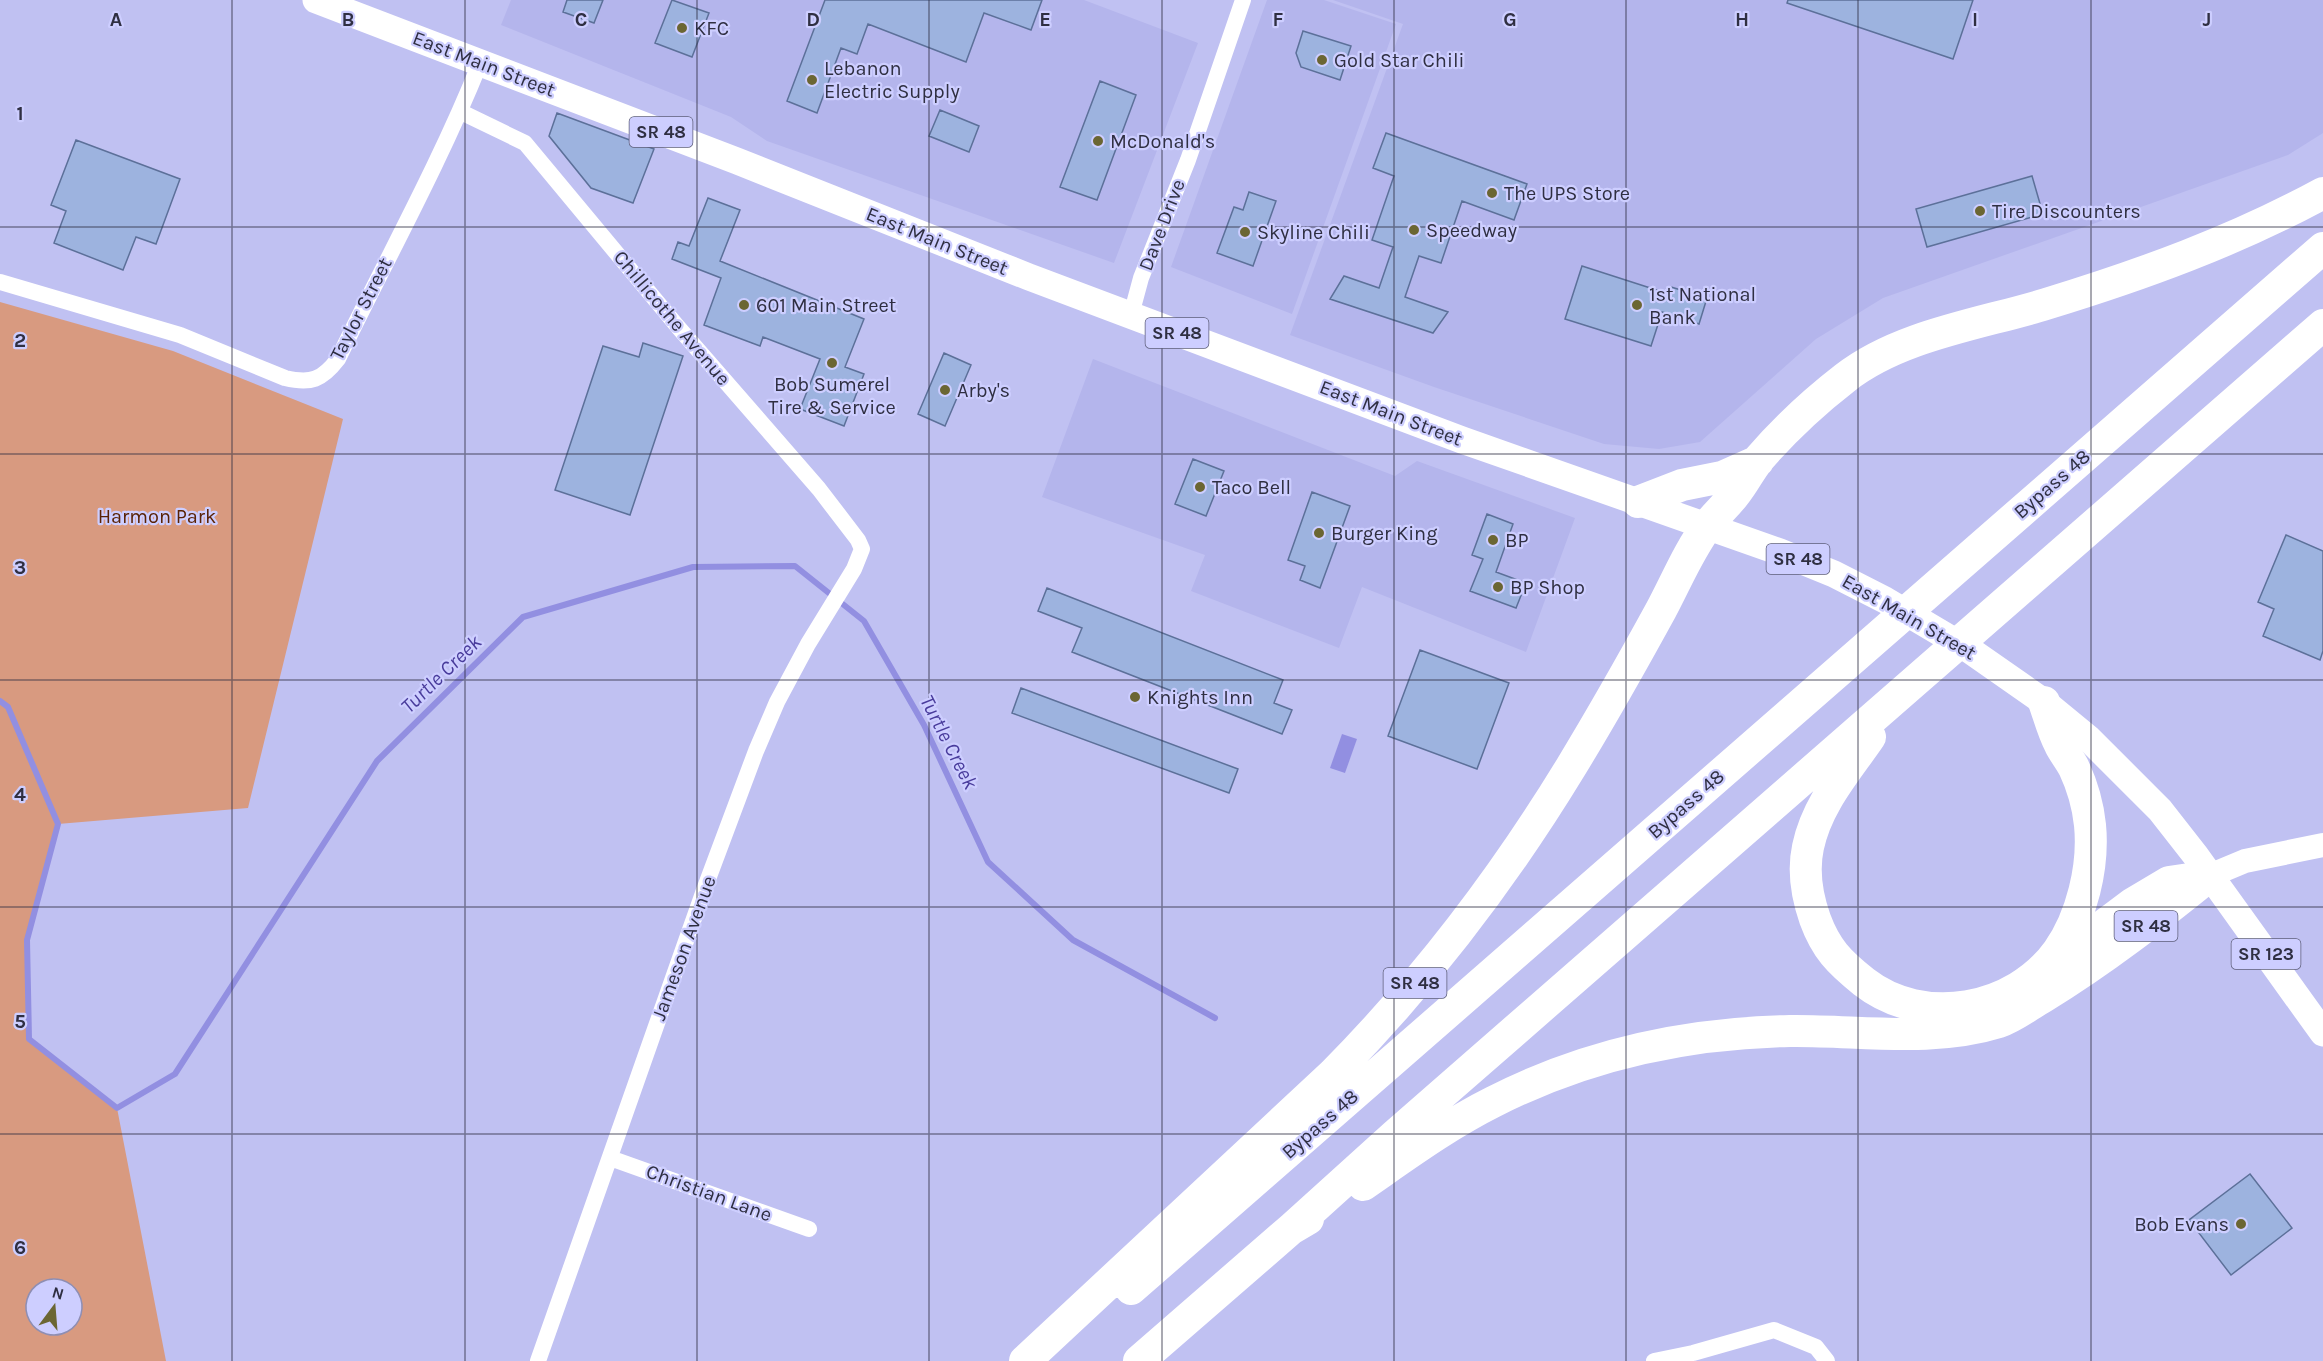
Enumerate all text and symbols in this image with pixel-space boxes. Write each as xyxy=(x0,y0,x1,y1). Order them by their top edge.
text: A xyxy=(110,8,123,31)
text: B xyxy=(342,8,354,31)
text: C xyxy=(575,8,587,31)
text: D xyxy=(806,8,820,31)
text: E xyxy=(1039,8,1051,31)
text: F xyxy=(1273,8,1284,31)
text: G xyxy=(1503,8,1517,31)
text: H xyxy=(1735,8,1749,31)
text: I xyxy=(1972,8,1978,31)
text: J xyxy=(2203,8,2211,31)
place label: KFC xyxy=(694,17,729,40)
marker: KFC xyxy=(675,21,689,35)
street label: East Main Street xyxy=(410,26,559,102)
place label: Gold Star Chili xyxy=(1334,49,1464,72)
marker: Gold Star Chili xyxy=(1315,53,1329,67)
place label: Lebanon Electric Supply xyxy=(824,57,960,103)
marker: Lebanon Electric Supply xyxy=(805,73,819,87)
text: 1 xyxy=(16,102,24,125)
road number: SR 48 xyxy=(630,117,692,147)
place label: McDonald's xyxy=(1110,130,1215,153)
marker: McDonald's xyxy=(1091,134,1105,148)
street label: Dave Drive xyxy=(1134,176,1190,274)
place label: The UPS Store xyxy=(1504,182,1630,205)
marker: The UPS Store xyxy=(1485,186,1499,200)
place label: Tire Discounters xyxy=(1992,200,2141,223)
street label: East Main Street xyxy=(863,202,1012,280)
marker: Tire Discounters xyxy=(1973,204,1987,218)
place label: Speedway xyxy=(1426,219,1517,242)
place label: Skyline Chili xyxy=(1257,221,1370,244)
marker: Speedway xyxy=(1407,223,1421,237)
marker: Skyline Chili xyxy=(1238,225,1252,239)
street label: Chillicothe Avenue xyxy=(609,246,735,390)
street label: Taylor Street xyxy=(325,253,397,364)
place label: 1st National Bank xyxy=(1649,283,1756,329)
place label: 601 Main Street xyxy=(756,294,897,317)
marker: 601 Main Street xyxy=(737,298,751,312)
marker: 1st National Bank xyxy=(1630,298,1644,312)
road number: SR 48 xyxy=(1146,318,1208,348)
text: 2 xyxy=(14,329,26,352)
marker: Bob Sumerel Tire & Service xyxy=(825,356,839,370)
place label: Bob Sumerel Tire & Service xyxy=(768,373,896,419)
street label: East Main Street xyxy=(1317,375,1466,451)
place label: Arby's xyxy=(957,379,1010,402)
marker: Arby's xyxy=(938,383,952,397)
street label: Bypass 48 xyxy=(2009,445,2095,523)
place label: Taco Bell xyxy=(1212,476,1291,499)
marker: Taco Bell xyxy=(1193,480,1207,494)
park label: Harmon Park xyxy=(98,505,216,528)
place label: Burger King xyxy=(1331,522,1437,545)
marker: Burger King xyxy=(1312,526,1326,540)
place label: BP xyxy=(1505,529,1529,552)
marker: BP xyxy=(1486,533,1500,547)
road number: SR 48 xyxy=(1766,544,1830,574)
text: 3 xyxy=(14,556,26,579)
street label: East Main Street xyxy=(1838,569,1980,665)
place label: BP Shop xyxy=(1510,576,1585,599)
marker: BP Shop xyxy=(1491,580,1505,594)
water label: Turtle Creek xyxy=(396,630,486,718)
place label: Knights Inn xyxy=(1147,686,1253,709)
marker: Knights Inn xyxy=(1128,690,1142,704)
water label: Turtle Creek xyxy=(915,691,983,793)
street label: Bypass 48 xyxy=(1643,765,1729,843)
text: 4 xyxy=(14,783,26,806)
street label: Jameson Avenue xyxy=(647,873,721,1023)
road number: SR 48 xyxy=(2114,911,2178,941)
road number: SR 123 xyxy=(2232,939,2300,969)
road number: SR 48 xyxy=(1384,968,1446,998)
text: 5 xyxy=(14,1010,26,1033)
street label: Bypass 48 xyxy=(1277,1085,1363,1163)
street label: Christian Lane xyxy=(643,1160,775,1226)
place label: Bob Evans xyxy=(2134,1213,2229,1236)
marker: Bob Evans xyxy=(2234,1217,2248,1231)
text: 6 xyxy=(14,1236,26,1259)
north arrow xyxy=(24,1277,84,1337)
text: N xyxy=(50,1282,66,1304)

